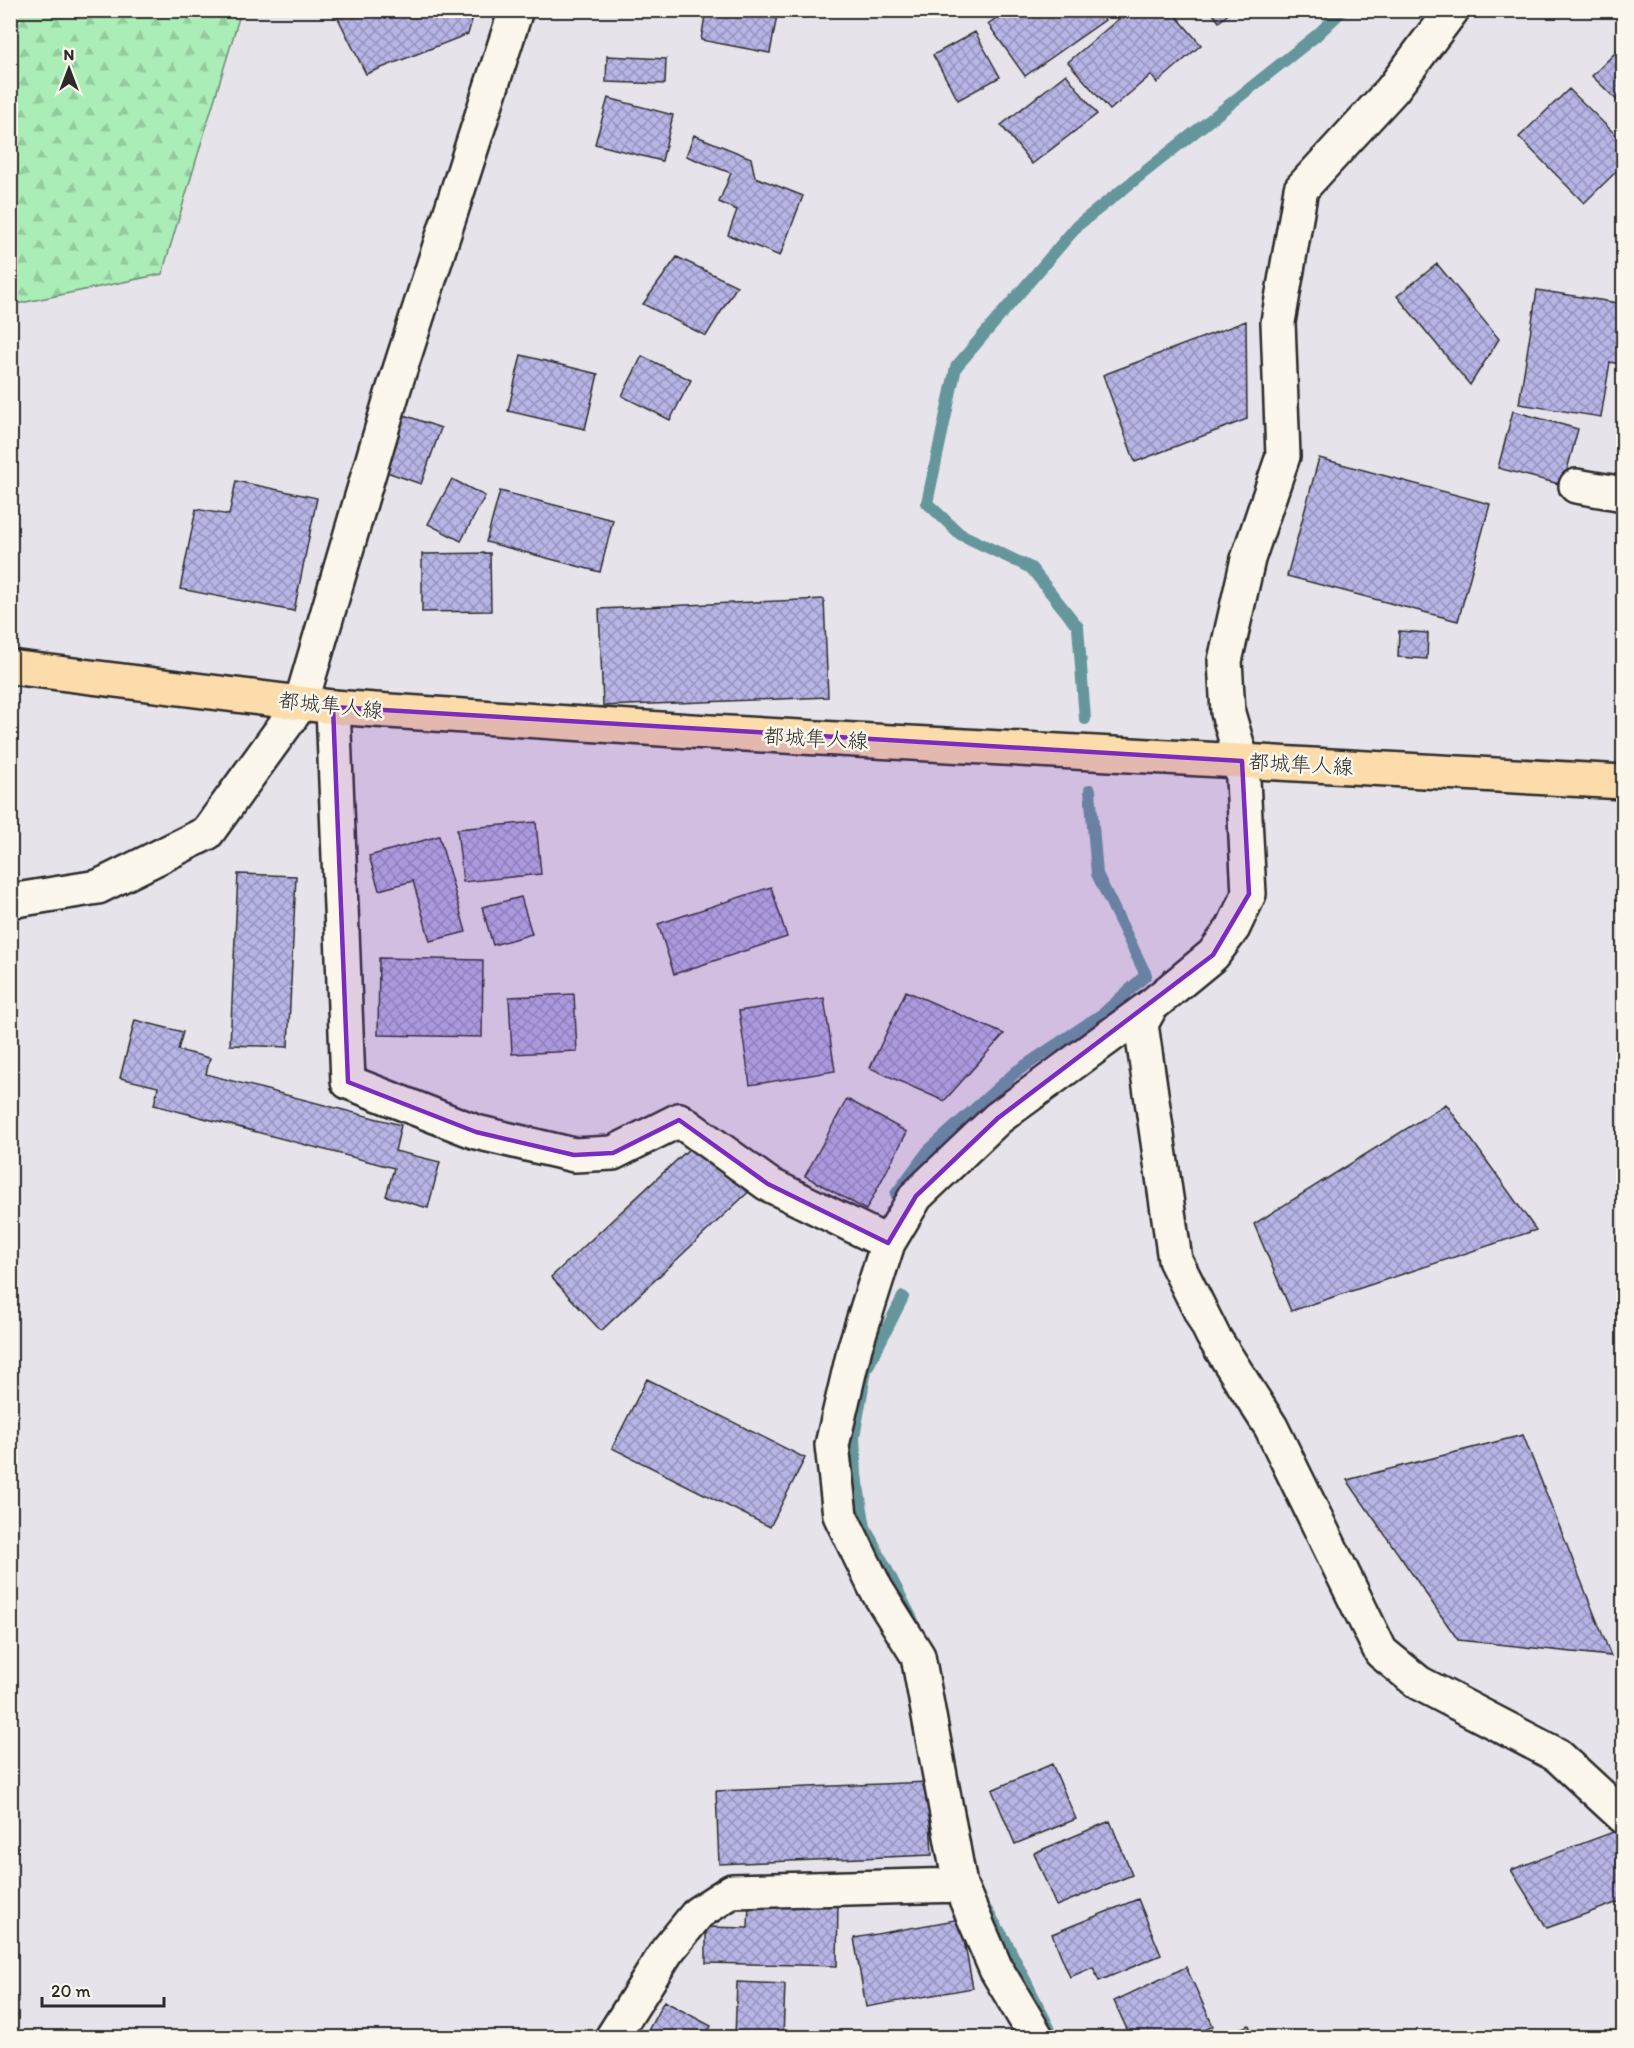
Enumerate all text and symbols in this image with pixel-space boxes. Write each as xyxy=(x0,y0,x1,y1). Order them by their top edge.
north arrow xyxy=(39,39,99,99)
text: N xyxy=(64,45,74,64)
street label: 都城隼人線 xyxy=(277,687,385,723)
street label: 都城隼人線 xyxy=(763,723,869,753)
street label: 都城隼人線 xyxy=(1248,749,1354,779)
scale bar xyxy=(42,1970,164,2008)
text: 20 m xyxy=(51,1980,91,2002)

